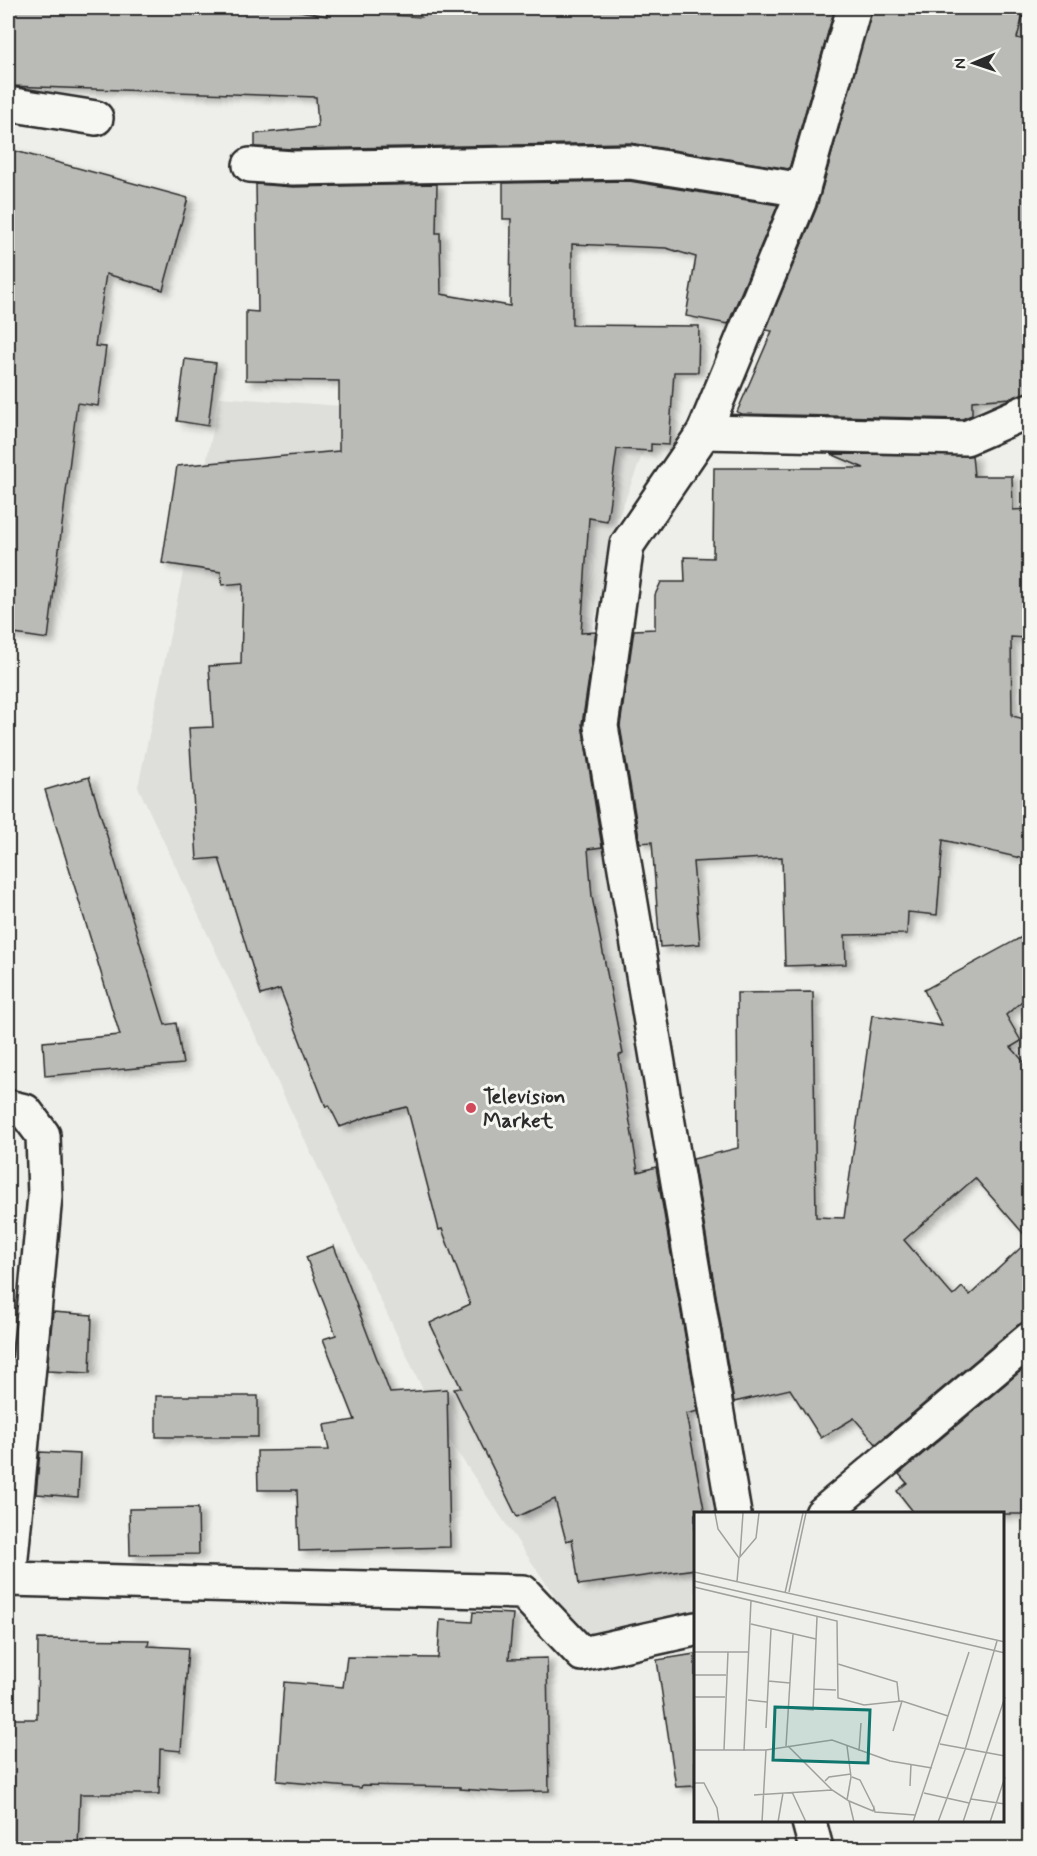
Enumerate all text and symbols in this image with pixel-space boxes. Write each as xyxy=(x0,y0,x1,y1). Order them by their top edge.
north arrow xyxy=(944,33,1004,93)
text: N xyxy=(950,58,971,69)
place label: Television Market xyxy=(483,1083,566,1135)
marker: Television Market xyxy=(464,1101,478,1115)
inset map xyxy=(694,1512,1004,1823)

